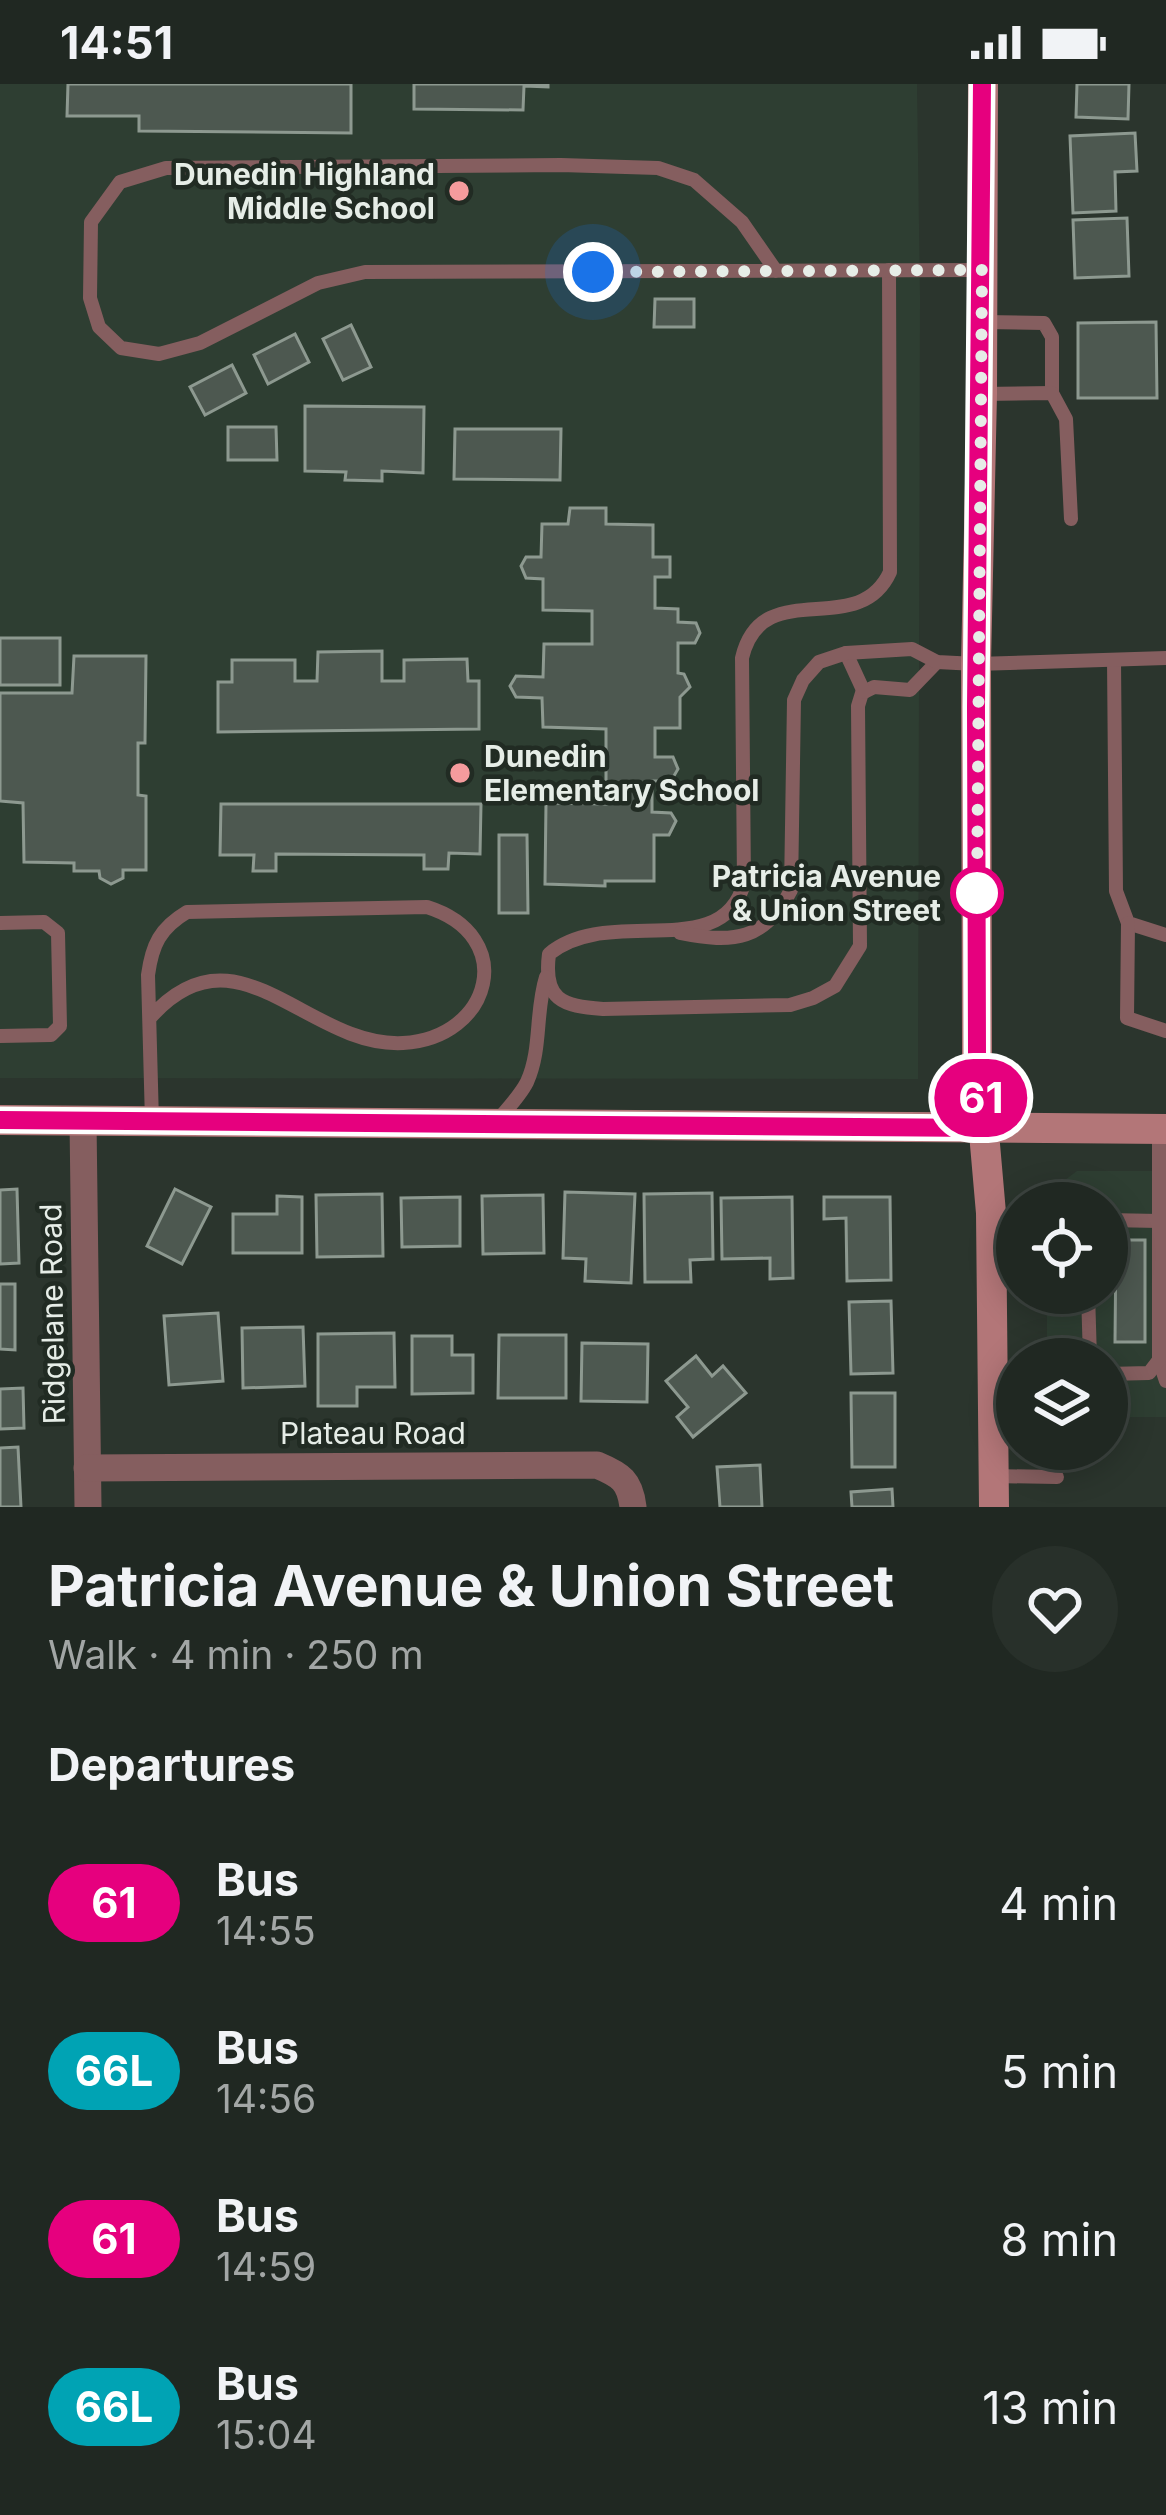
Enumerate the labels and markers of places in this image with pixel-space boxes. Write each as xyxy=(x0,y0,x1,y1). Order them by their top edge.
place label: Dunedin Highland Middle School xyxy=(174,156,435,226)
marker: Dunedin Highland Middle School xyxy=(446,178,472,204)
place label: Dunedin Elementary School xyxy=(484,738,759,808)
marker: Dunedin Elementary School xyxy=(447,760,473,786)
place label: Patricia Avenue & Union Street xyxy=(712,858,941,928)
marker: Patricia Avenue & Union Street xyxy=(952,868,1002,918)

